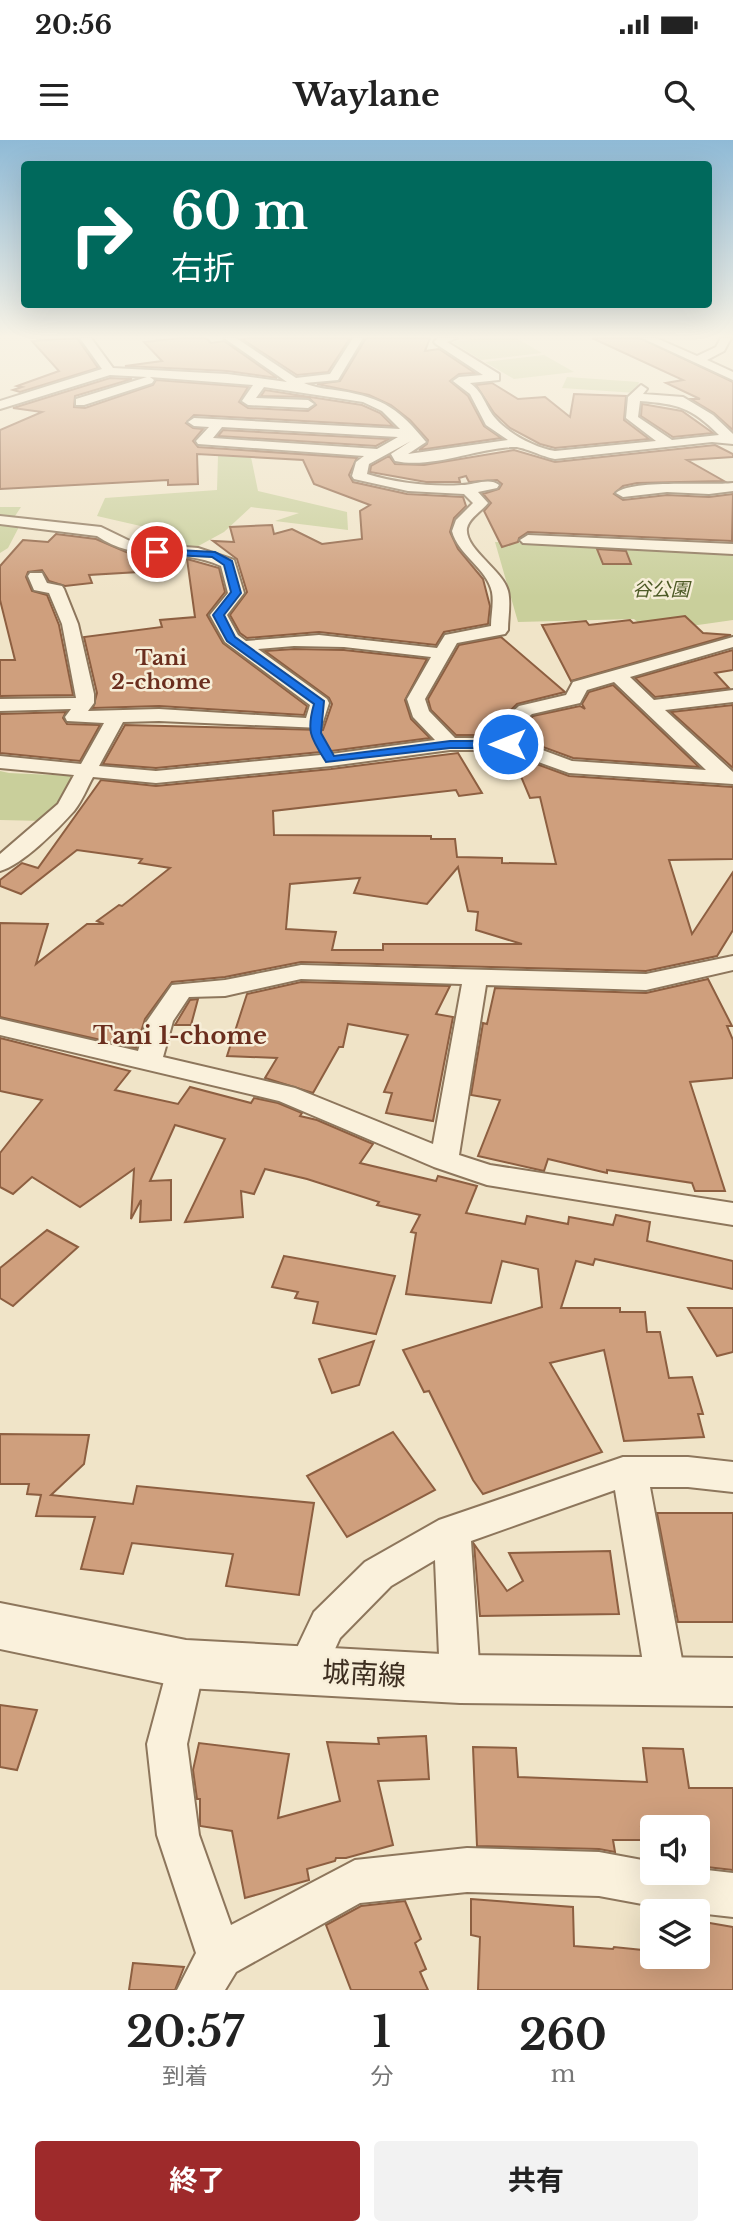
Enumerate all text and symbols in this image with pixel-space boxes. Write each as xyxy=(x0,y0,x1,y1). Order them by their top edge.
text: 20:56 xyxy=(35,9,112,41)
text: Waylane xyxy=(293,75,440,115)
icon: menu xyxy=(35,76,73,114)
icon: search xyxy=(660,76,698,114)
text: 60 m xyxy=(171,181,308,242)
icon: right xyxy=(56,189,147,280)
text: 右折 xyxy=(171,248,235,288)
pin xyxy=(127,522,187,582)
icon: arrive xyxy=(138,533,176,571)
park label: 谷公園 xyxy=(632,578,692,601)
district label: Tani 2-chome xyxy=(111,645,211,695)
position arrow xyxy=(471,707,545,781)
district label: Tani 1-chome xyxy=(93,1021,267,1050)
street label: 城南線 xyxy=(321,1654,407,1694)
map controls xyxy=(640,1815,710,1969)
button: sound xyxy=(640,1815,710,1885)
button: layers xyxy=(640,1899,710,1969)
text: 20:57 xyxy=(126,2006,244,2058)
text: 1 xyxy=(372,2006,391,2058)
text: 260 xyxy=(519,2009,607,2061)
text: m xyxy=(551,2060,575,2088)
text: 到着 xyxy=(162,2062,208,2090)
text: 分 xyxy=(370,2062,393,2090)
button: 終了 xyxy=(35,2141,360,2221)
button: 共有 xyxy=(374,2141,698,2221)

